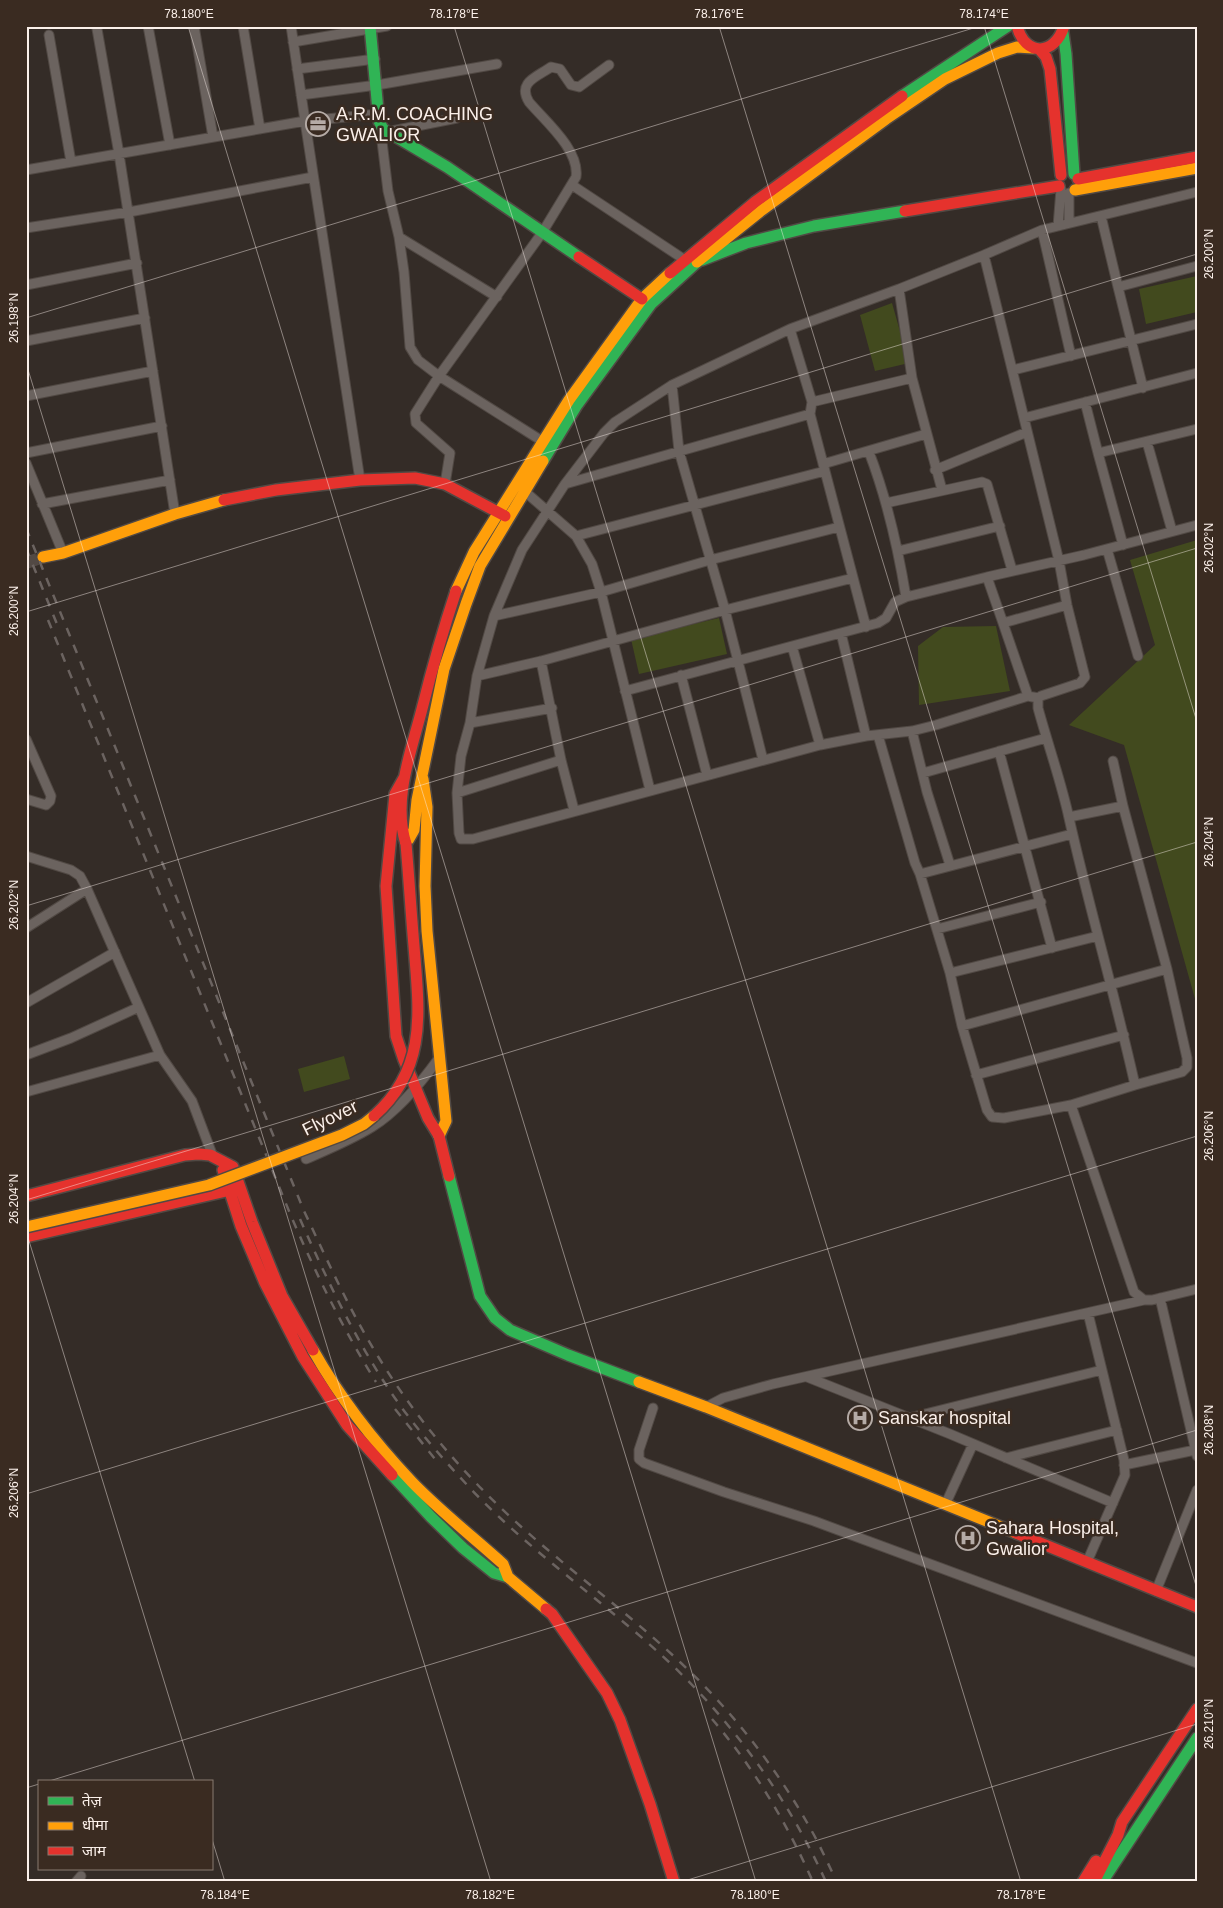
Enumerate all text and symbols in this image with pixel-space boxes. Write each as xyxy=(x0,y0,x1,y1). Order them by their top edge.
text: 78.180°E xyxy=(164,7,214,21)
text: 78.178°E xyxy=(429,7,479,21)
text: 78.176°E xyxy=(694,7,744,21)
text: 78.174°E xyxy=(959,7,1009,21)
place label: A.R.M. COACHING GWALIOR xyxy=(336,104,493,145)
office icon: A.R.M. COACHING GWALIOR xyxy=(305,111,331,137)
text: 26.200°N xyxy=(1202,229,1216,279)
text: 26.198°N xyxy=(7,293,21,343)
text: 26.202°N xyxy=(1202,523,1216,573)
text: 26.200°N xyxy=(7,586,21,636)
text: 26.204°N xyxy=(1202,817,1216,867)
text: 26.202°N xyxy=(7,880,21,930)
street label: Flyover xyxy=(299,1096,361,1140)
text: 26.206°N xyxy=(1202,1111,1216,1161)
text: 26.204°N xyxy=(7,1174,21,1224)
hospital icon: Sanskar hospital xyxy=(847,1405,873,1431)
text: 26.208°N xyxy=(1202,1405,1216,1455)
place label: Sanskar hospital xyxy=(878,1408,1011,1428)
text: 26.206°N xyxy=(7,1468,21,1518)
place label: Sahara Hospital, Gwalior xyxy=(986,1518,1119,1559)
hospital icon: Sahara Hospital, Gwalior xyxy=(955,1525,981,1551)
text: 26.210°N xyxy=(1202,1699,1216,1749)
legend xyxy=(38,1780,212,1870)
text: तेज़ xyxy=(82,1792,103,1809)
text: धीमा xyxy=(82,1816,109,1833)
text: जाम xyxy=(82,1842,107,1859)
text: 78.184°E xyxy=(200,1888,250,1902)
text: 78.182°E xyxy=(465,1888,515,1902)
text: 78.180°E xyxy=(730,1888,780,1902)
text: 78.178°E xyxy=(996,1888,1046,1902)

